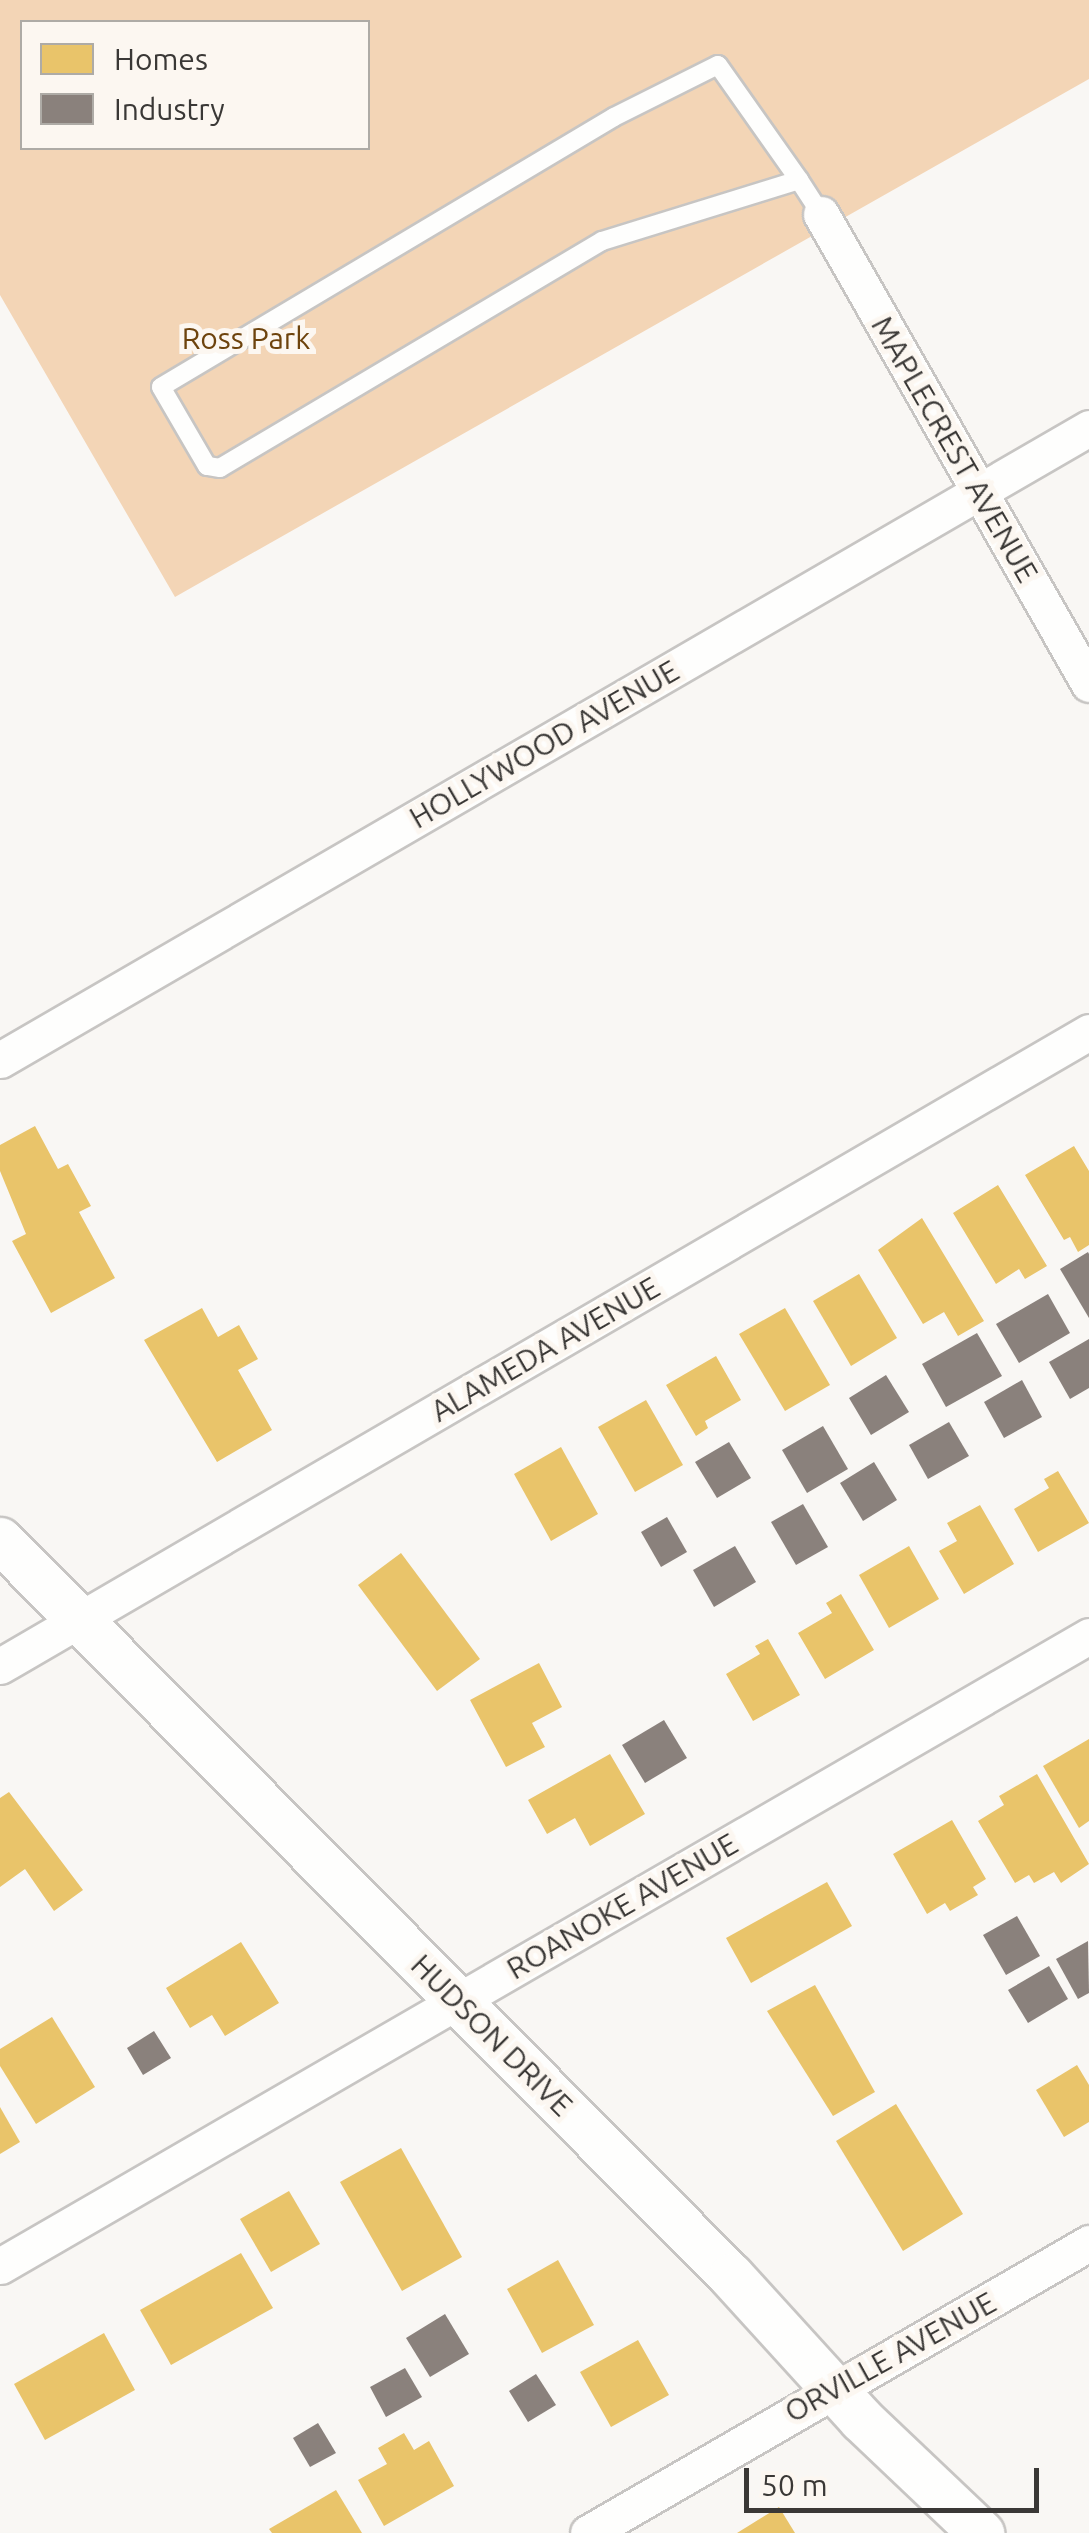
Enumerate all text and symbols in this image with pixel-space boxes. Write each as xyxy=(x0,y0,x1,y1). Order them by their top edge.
legend xyxy=(20,20,370,150)
text: Homes xyxy=(114,42,208,76)
text: Industry xyxy=(114,92,225,126)
street label: MAPLECREST AVENUE xyxy=(864,310,1046,588)
park label: Ross Park xyxy=(182,320,310,356)
street label: HOLLYWOOD AVENUE xyxy=(403,652,685,836)
street label: ALAMEDA AVENUE xyxy=(424,1269,666,1429)
street label: ROANOKE AVENUE xyxy=(500,1825,744,1987)
street label: HUDSON DRIVE xyxy=(404,1947,580,2123)
street label: ORVILLE AVENUE xyxy=(778,2284,1002,2430)
scale bar xyxy=(749,2448,1044,2510)
text: 50 m xyxy=(761,2468,828,2502)

